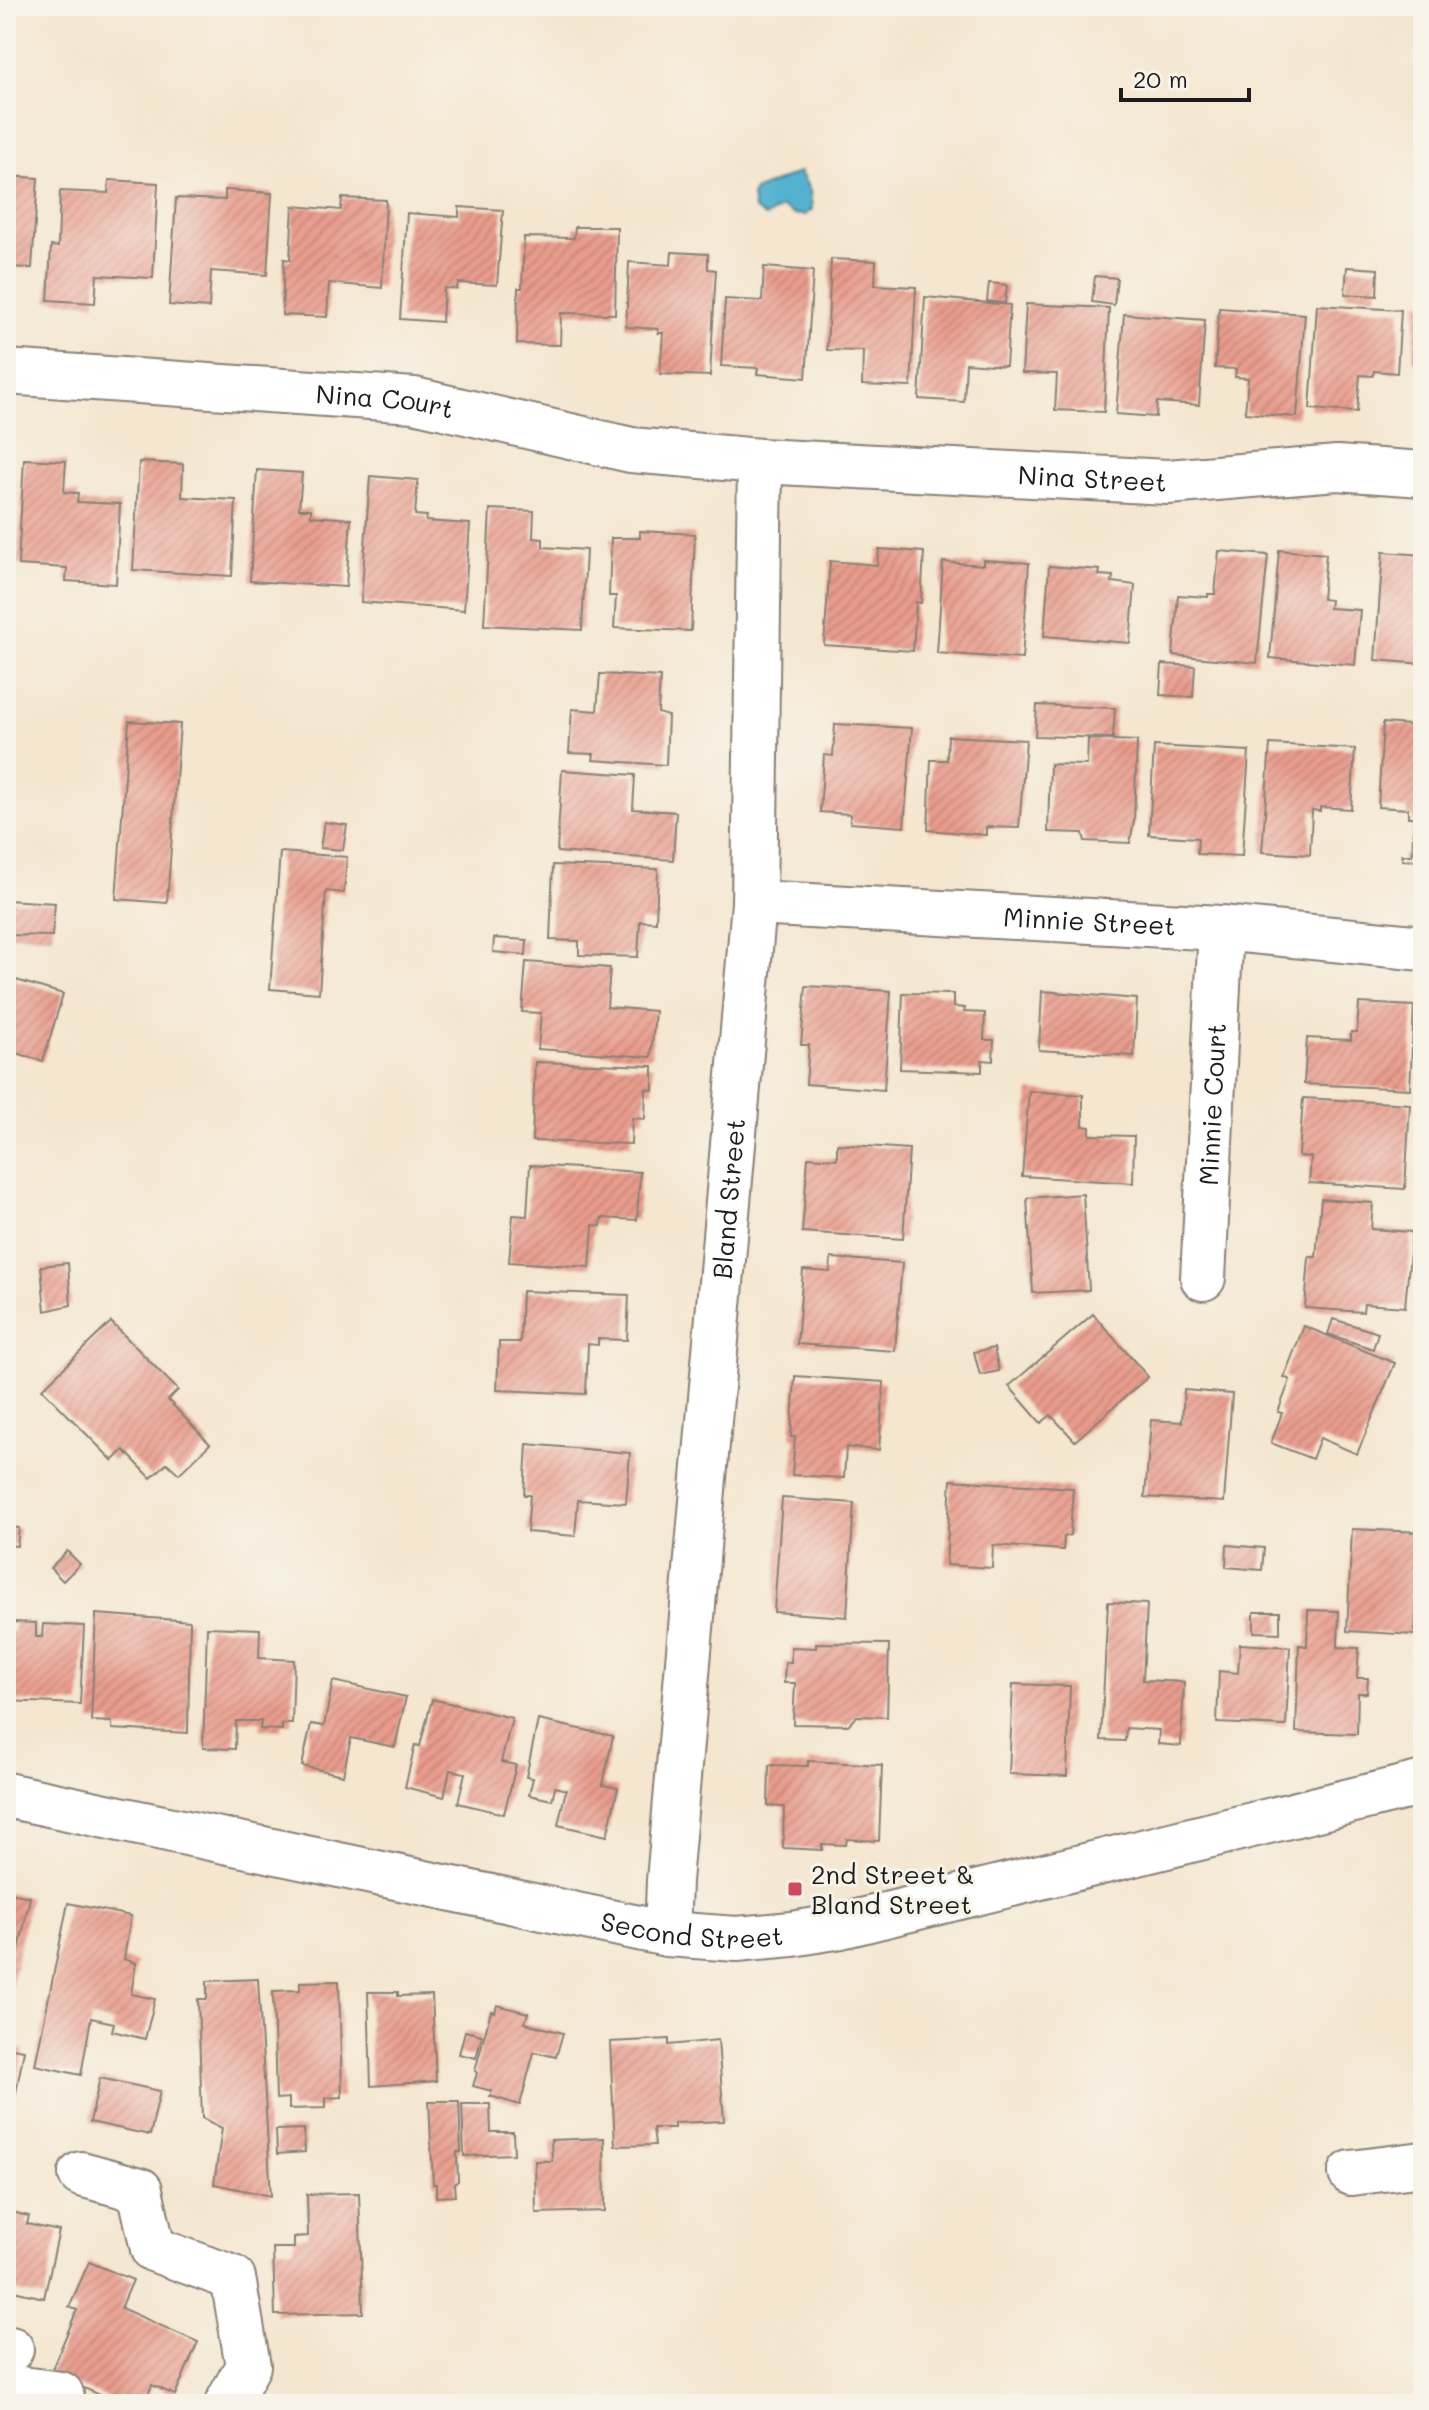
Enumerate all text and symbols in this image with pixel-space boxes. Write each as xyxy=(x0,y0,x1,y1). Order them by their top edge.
scale bar xyxy=(1121,52,1249,102)
text: 20 m xyxy=(1133,63,1188,94)
street label: Nina Court xyxy=(315,376,457,426)
street label: Nina Street xyxy=(1017,457,1168,499)
street label: Minnie Street xyxy=(1002,899,1177,943)
street label: Minnie Court xyxy=(1191,1022,1233,1186)
street label: Bland Street xyxy=(704,1117,752,1280)
place label: 2nd Street & Bland Street xyxy=(811,1857,975,1921)
marker: 2nd Street & Bland Street xyxy=(786,1880,804,1898)
street label: Second Street xyxy=(598,1904,784,1956)

